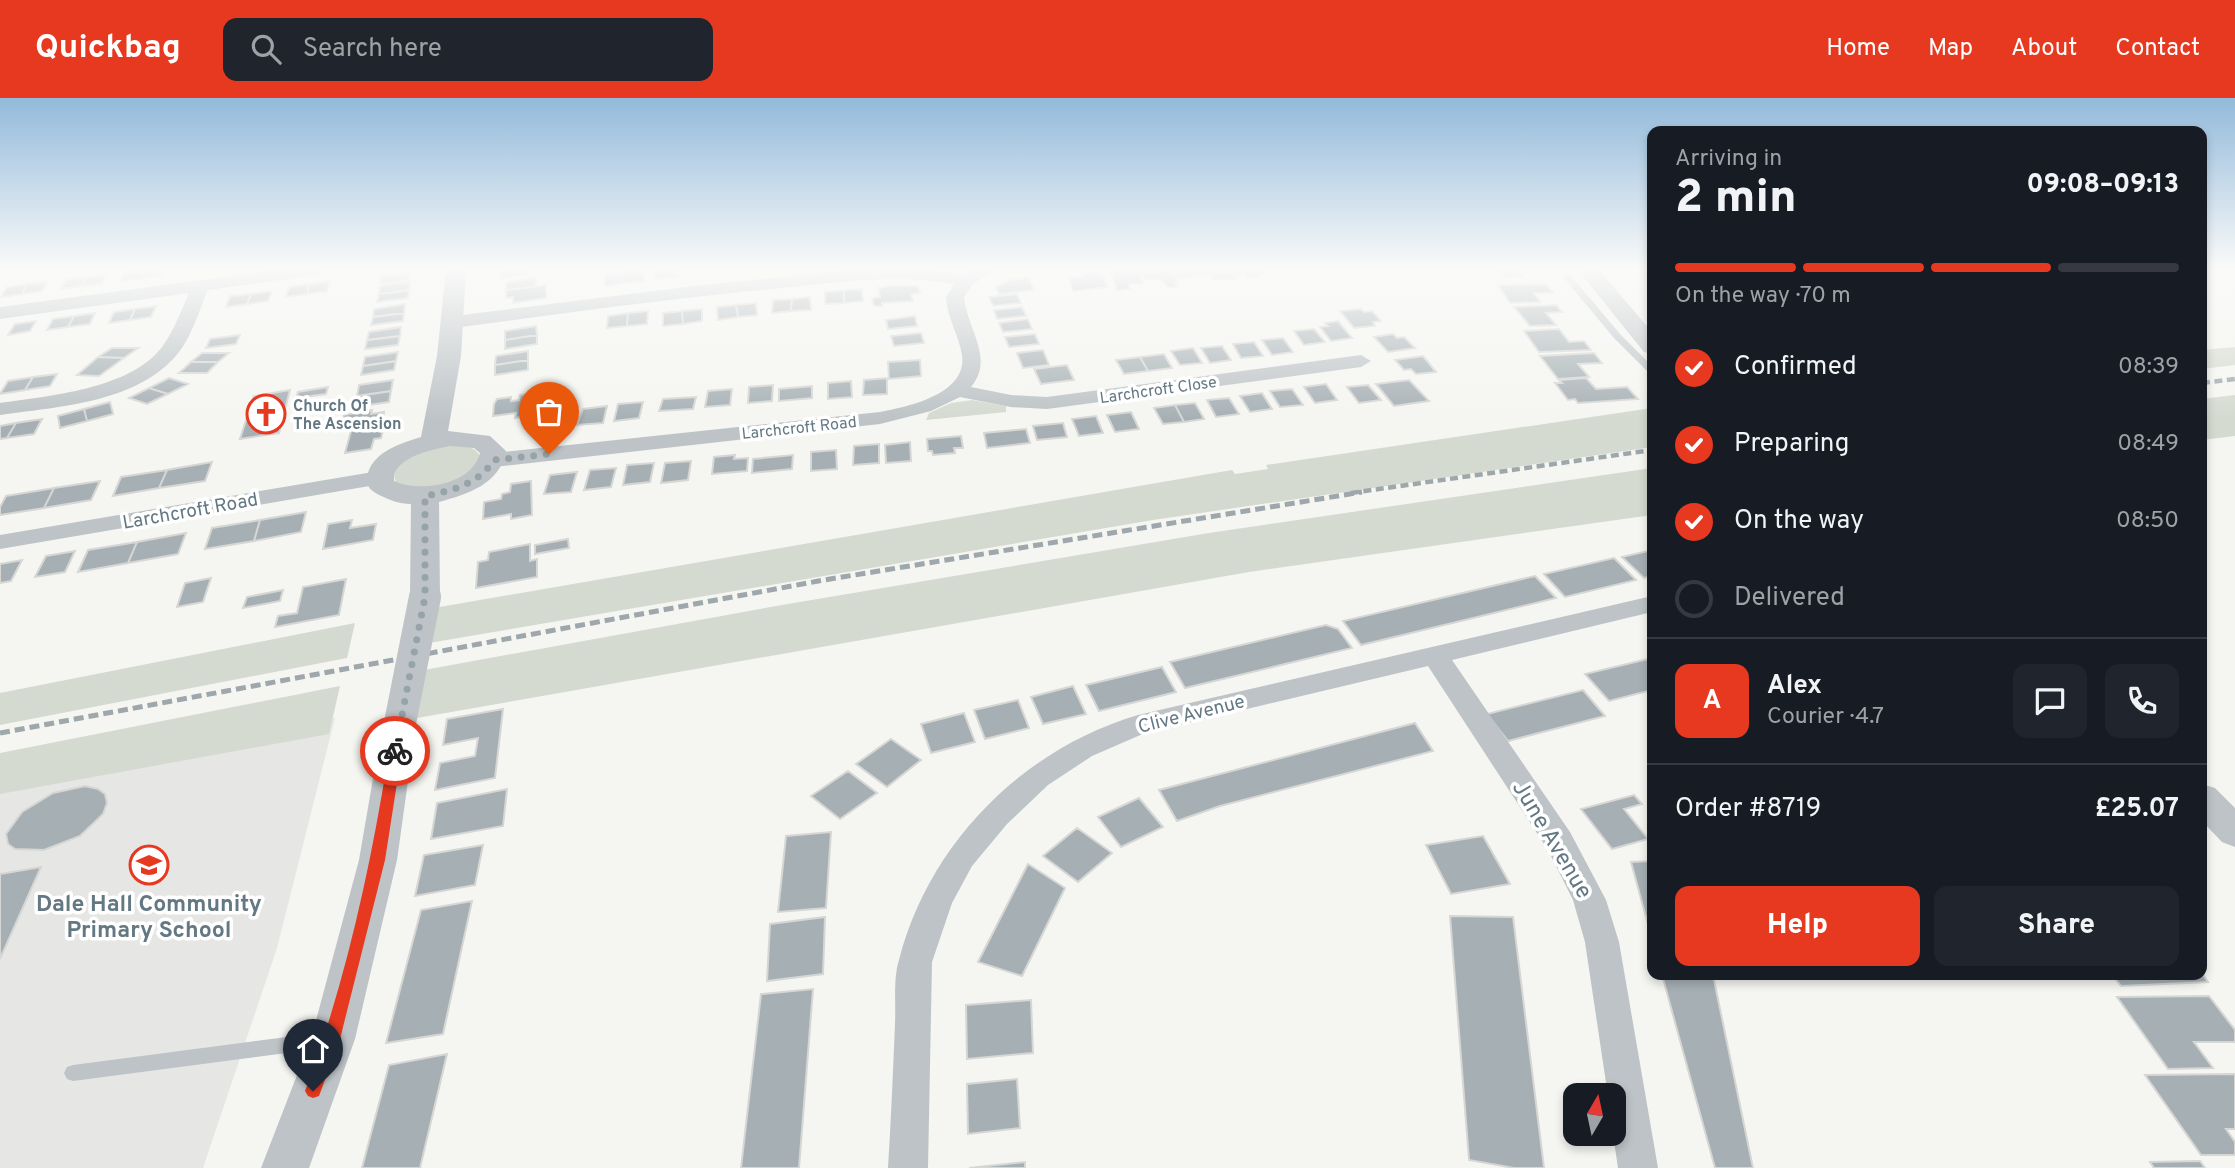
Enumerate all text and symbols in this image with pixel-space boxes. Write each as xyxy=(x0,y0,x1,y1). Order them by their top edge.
search box xyxy=(223,18,713,81)
text: Quickbag xyxy=(35,28,181,70)
icon: search xyxy=(247,30,285,68)
text: Search here xyxy=(303,33,442,66)
text: Home xyxy=(1826,34,1890,64)
text: Map xyxy=(1928,34,1973,64)
text: About xyxy=(2011,34,2077,64)
text: Contact xyxy=(2115,34,2200,64)
text: Arriving in xyxy=(1675,145,1782,174)
text: 09:08–09:13 xyxy=(2027,169,2179,202)
text: 2 min xyxy=(1675,170,1797,229)
text: On the way · 70 m xyxy=(1675,282,1851,311)
icon: check xyxy=(1675,349,1713,387)
text: Confirmed xyxy=(1734,351,1857,384)
text: 08:39 xyxy=(2118,353,2179,382)
street label: Larchcroft Close xyxy=(1099,373,1218,409)
pin xyxy=(519,382,579,454)
church icon: Church Of The Ascension xyxy=(245,393,287,435)
icon: bag xyxy=(530,393,568,431)
place label: Church Of The Ascension xyxy=(293,397,401,435)
street label: Larchcroft Road xyxy=(741,413,858,445)
icon: check xyxy=(1675,426,1713,464)
text: Preparing xyxy=(1734,428,1849,461)
text: 08:49 xyxy=(2117,430,2179,459)
street label: Larchcroft Road xyxy=(121,488,260,536)
icon: check xyxy=(1675,503,1713,541)
text: On the way xyxy=(1734,505,1864,538)
text: 08:50 xyxy=(2116,507,2179,536)
text: Delivered xyxy=(1734,582,1845,615)
button: chat xyxy=(2013,664,2087,738)
button: phone xyxy=(2105,664,2179,738)
text: Alex xyxy=(1767,670,1822,703)
text: A xyxy=(1703,685,1721,718)
street label: Clive Avenue xyxy=(1136,690,1247,740)
text: Courier · 4.7 xyxy=(1767,703,1884,732)
courier xyxy=(360,716,430,786)
icon: bike xyxy=(376,732,414,770)
street label: June Avenue xyxy=(1504,776,1597,905)
text: Order #8719 xyxy=(1675,793,1821,826)
text: £25.07 xyxy=(2095,793,2179,826)
school or university icon: Dale Hall Community Primary School xyxy=(128,844,170,886)
button: Help xyxy=(1675,886,1920,966)
button: Share xyxy=(1934,886,2179,966)
place label: Dale Hall Community Primary School xyxy=(36,891,262,946)
pin xyxy=(283,1019,343,1091)
icon: home xyxy=(294,1030,332,1068)
north arrow xyxy=(1563,1083,1626,1146)
map controls xyxy=(1563,1083,1626,1146)

